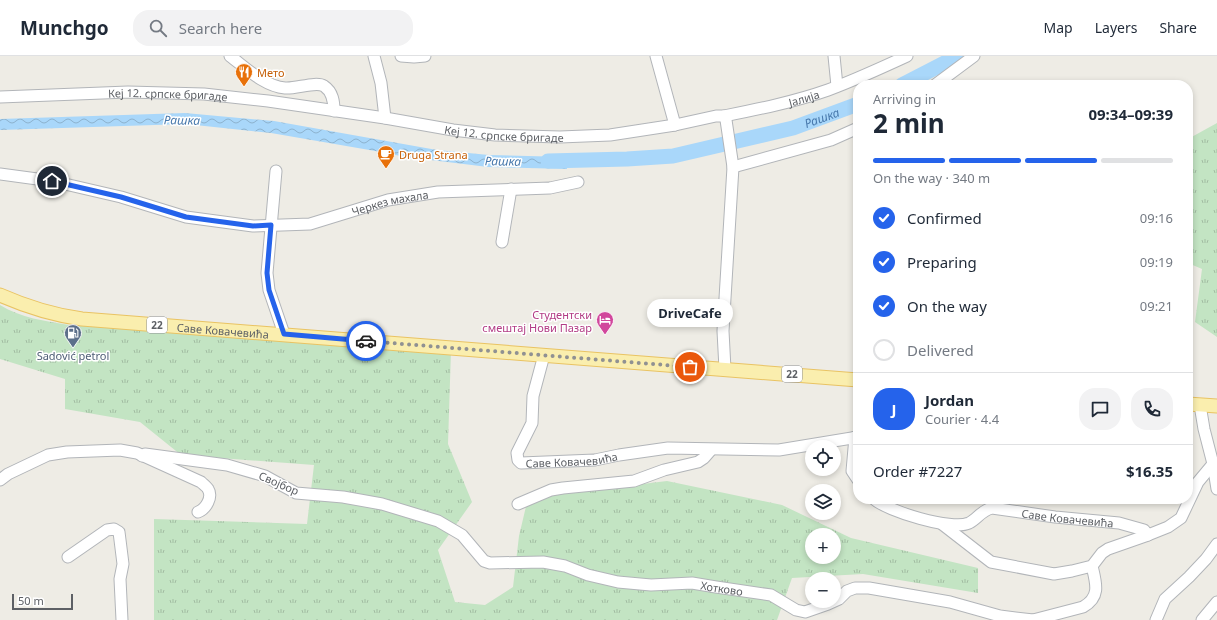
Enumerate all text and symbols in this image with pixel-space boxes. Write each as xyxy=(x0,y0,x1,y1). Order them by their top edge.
search box xyxy=(133,10,413,46)
text: Munchgo xyxy=(20,15,109,41)
icon: search xyxy=(147,17,169,39)
text: Search here xyxy=(179,18,262,38)
text: Map xyxy=(1044,18,1073,37)
text: Layers xyxy=(1095,18,1137,37)
text: Share xyxy=(1159,18,1197,37)
restaurant icon: Мето xyxy=(234,62,254,87)
place label: Мето xyxy=(257,65,284,80)
street label: Кеј 12. српске бригаде xyxy=(108,84,228,104)
street label: Јалија xyxy=(786,86,821,109)
text: Arriving in xyxy=(873,90,936,108)
water label: Рашка xyxy=(802,103,842,132)
text: 09:34–09:39 xyxy=(1088,104,1173,124)
text: 2 min xyxy=(873,105,945,141)
water label: Рашка xyxy=(164,111,200,129)
street label: Кеј 12. српске бригаде xyxy=(443,121,564,145)
cafe icon: Druga Strana xyxy=(376,144,396,169)
place label: Druga Strana xyxy=(399,147,468,162)
water label: Рашка xyxy=(485,152,521,170)
pin xyxy=(35,164,69,198)
text: On the way · 340 m xyxy=(873,169,990,187)
icon: home xyxy=(41,170,63,192)
street label: Черкез махала xyxy=(350,186,429,218)
icon: check xyxy=(873,207,895,229)
text: Confirmed xyxy=(907,208,982,228)
text: 09:16 xyxy=(1140,209,1173,227)
icon: check xyxy=(873,251,895,273)
text: Preparing xyxy=(907,252,977,272)
text: 09:19 xyxy=(1140,253,1173,271)
icon: check xyxy=(873,295,895,317)
text: On the way xyxy=(907,296,987,316)
text: 09:21 xyxy=(1140,297,1173,315)
callout: DriveCafe xyxy=(647,299,733,327)
text: DriveCafe xyxy=(658,304,722,322)
place label: Студентски смештај Нови Пазар xyxy=(482,307,592,335)
hotel icon: Студентски смештај Нови Пазар xyxy=(595,310,615,335)
road number: 22 xyxy=(147,317,167,333)
street label: Саве Ковачевића xyxy=(176,319,269,341)
courier xyxy=(346,321,386,361)
fuel station icon: Sadović petrol xyxy=(63,323,83,348)
icon: car xyxy=(355,330,377,352)
text: Delivered xyxy=(907,340,974,360)
place label: Sadović petrol xyxy=(37,348,109,363)
pin xyxy=(673,350,707,384)
icon: bag xyxy=(679,356,701,378)
road number: 22 xyxy=(782,366,802,382)
button: chat xyxy=(1079,388,1121,430)
button: phone xyxy=(1131,388,1173,430)
text: Jordan xyxy=(925,390,974,410)
text: J xyxy=(892,399,896,419)
text: Courier · 4.4 xyxy=(925,410,999,428)
map controls xyxy=(805,440,841,608)
button: locate xyxy=(805,440,841,476)
street label: Саве Ковачевића xyxy=(525,448,619,470)
text: Order #7227 xyxy=(873,461,962,481)
text: $16.35 xyxy=(1126,461,1173,481)
street label: Својбор xyxy=(257,468,302,498)
button: layers xyxy=(805,484,841,520)
street label: Саве Ковачевића xyxy=(1021,505,1114,530)
button: + xyxy=(805,528,841,564)
button: − xyxy=(805,572,841,608)
street label: Хотково xyxy=(699,577,744,598)
scale bar xyxy=(12,592,73,611)
text: 50 m xyxy=(18,593,44,608)

